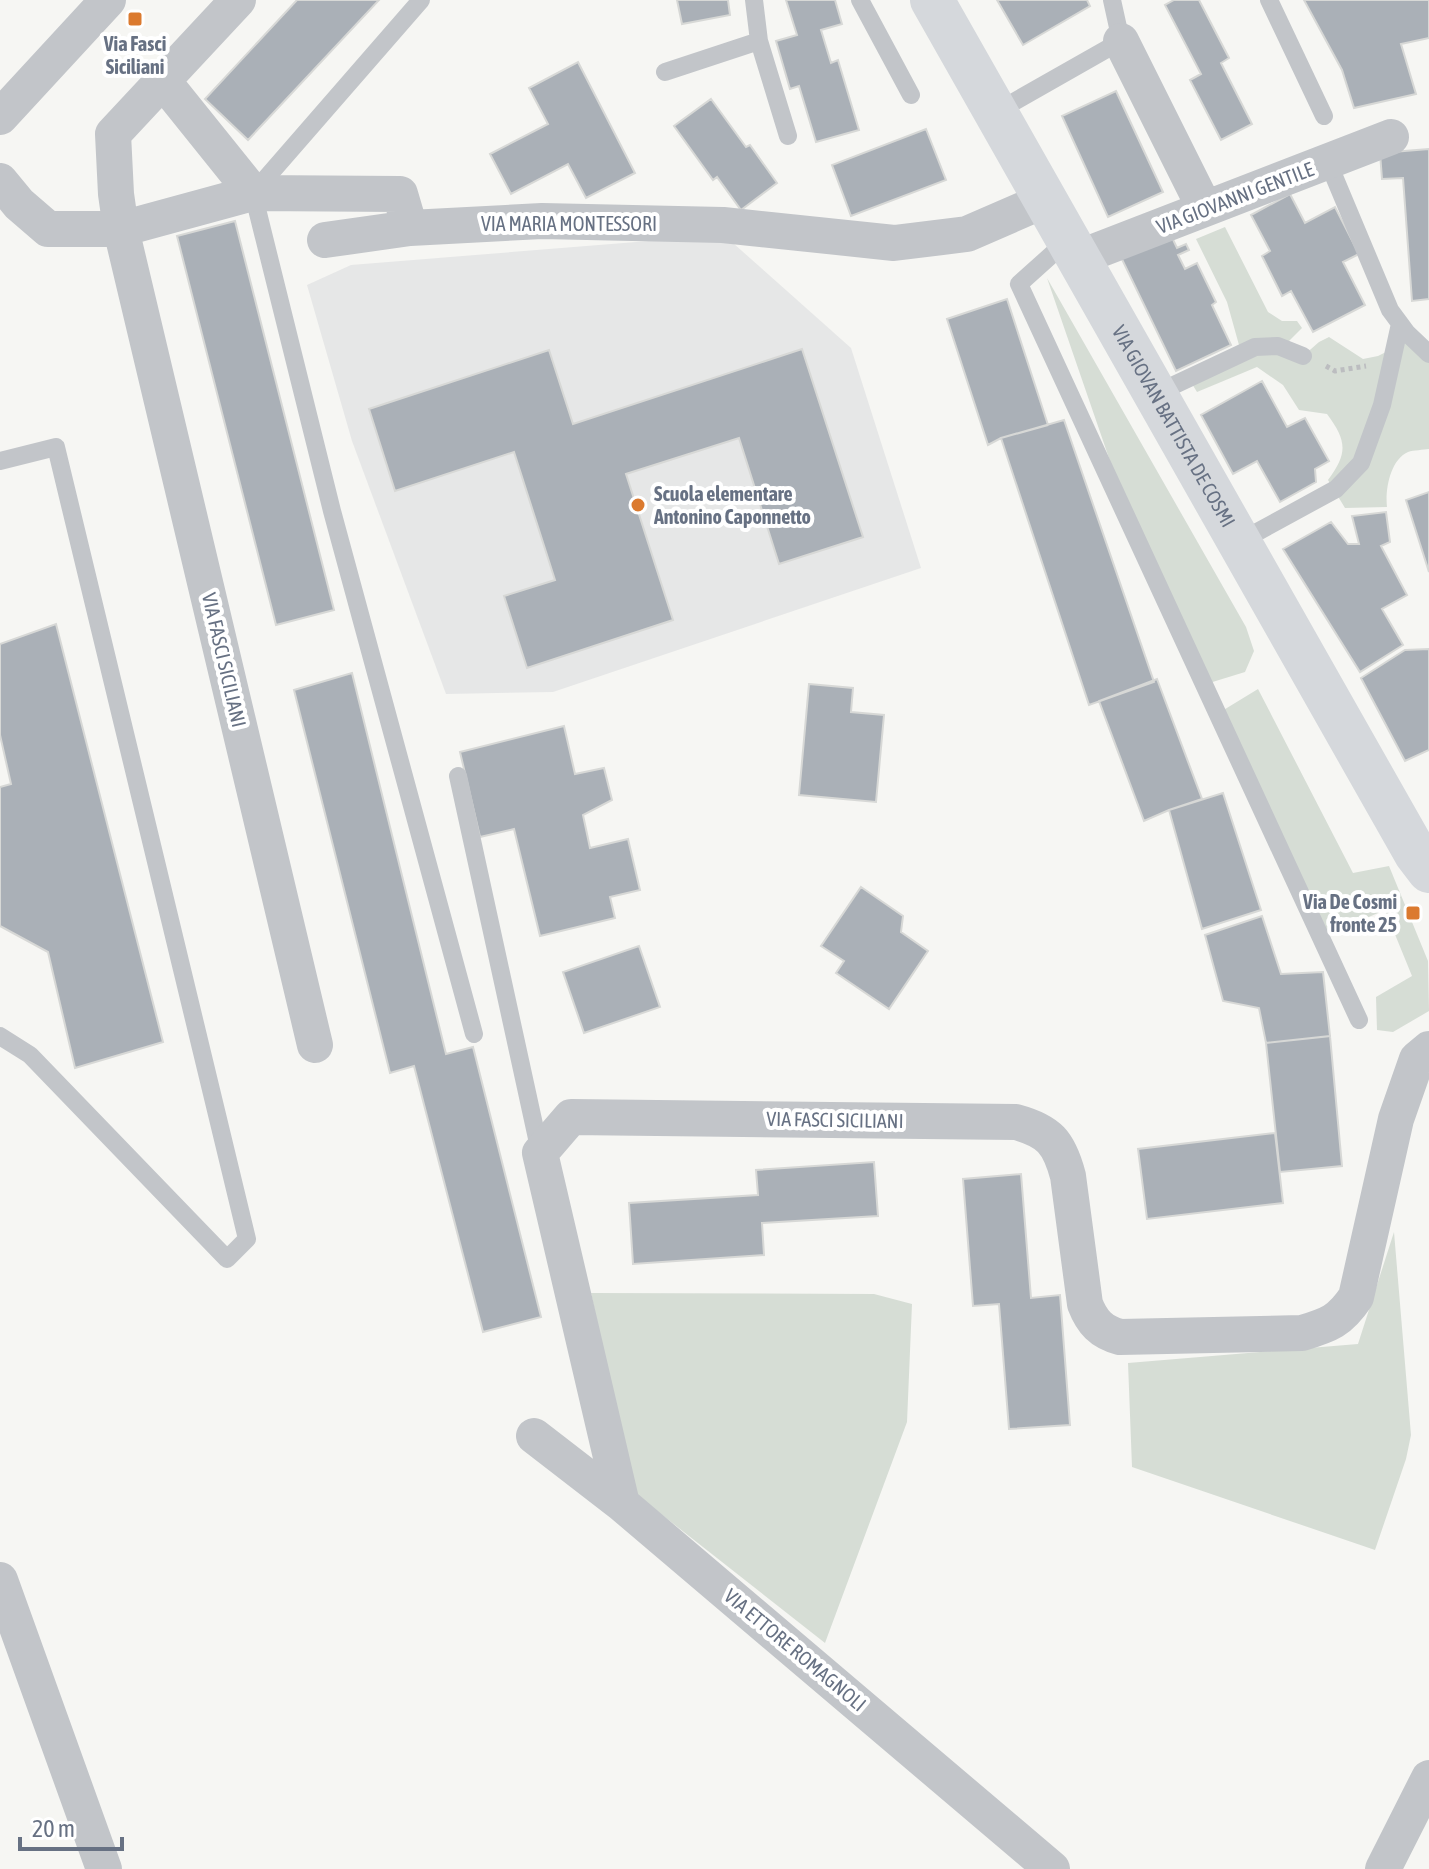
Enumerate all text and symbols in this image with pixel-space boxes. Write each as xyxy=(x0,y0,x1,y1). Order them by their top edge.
marker: Via Fasci Siciliani xyxy=(126,10,144,28)
place label: Via Fasci Siciliani xyxy=(103,32,166,78)
street label: VIA GIOVANNI GENTILE xyxy=(1153,157,1317,238)
street label: VIA MARIA MONTESSORI xyxy=(481,212,657,235)
street label: VIA GIOVAN BATTISTA DE COSMI xyxy=(1108,321,1240,531)
place label: Scuola elementare Antonino Caponnetto xyxy=(653,482,811,528)
marker: Scuola elementare Antonino Caponnetto xyxy=(629,496,647,514)
street label: VIA FASCI SICILIANI xyxy=(198,590,251,729)
place label: Via De Cosmi fronte 25 xyxy=(1302,890,1397,936)
marker: Via De Cosmi fronte 25 xyxy=(1404,904,1422,922)
street label: VIA FASCI SICILIANI xyxy=(766,1107,904,1132)
street label: VIA ETTORE ROMAGNOLI xyxy=(720,1584,871,1716)
scale bar xyxy=(20,1801,122,1851)
text: 20 m xyxy=(32,1815,75,1842)

